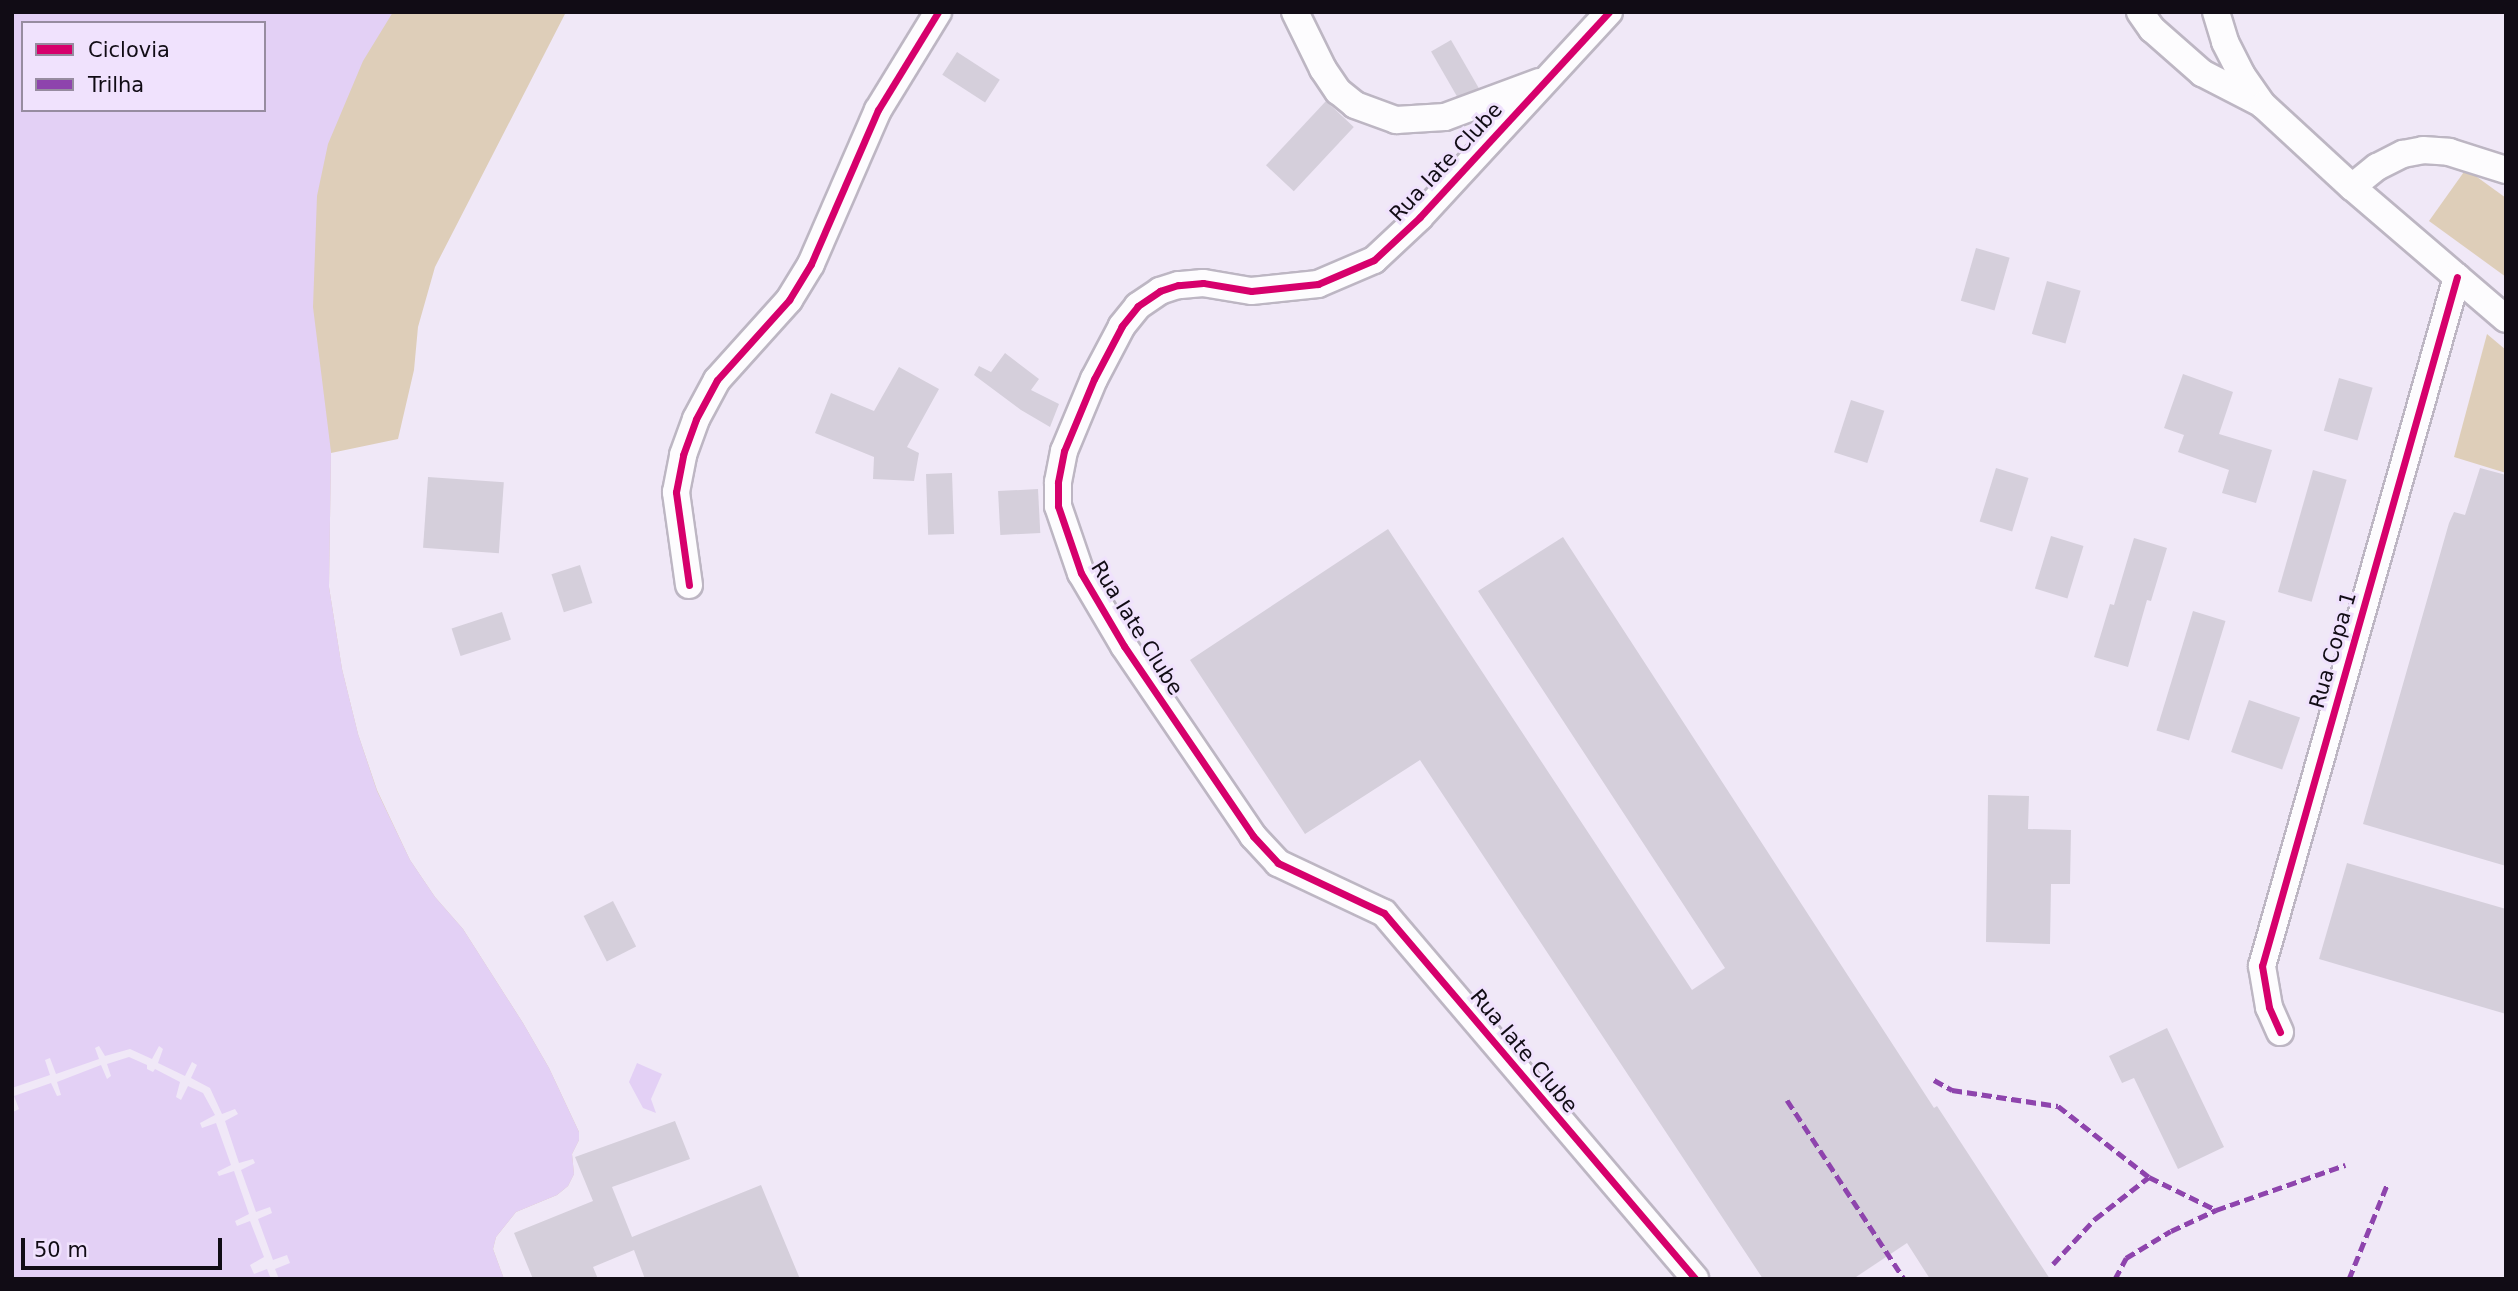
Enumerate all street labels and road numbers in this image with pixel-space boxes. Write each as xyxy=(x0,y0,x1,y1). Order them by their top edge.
street label: Rua Iate Clube xyxy=(1384,97,1508,227)
street label: Rua Iate Clube xyxy=(1086,556,1188,700)
street label: Rua Copa 1 xyxy=(2304,589,2362,711)
street label: Rua Iate Clube xyxy=(1465,984,1583,1118)

